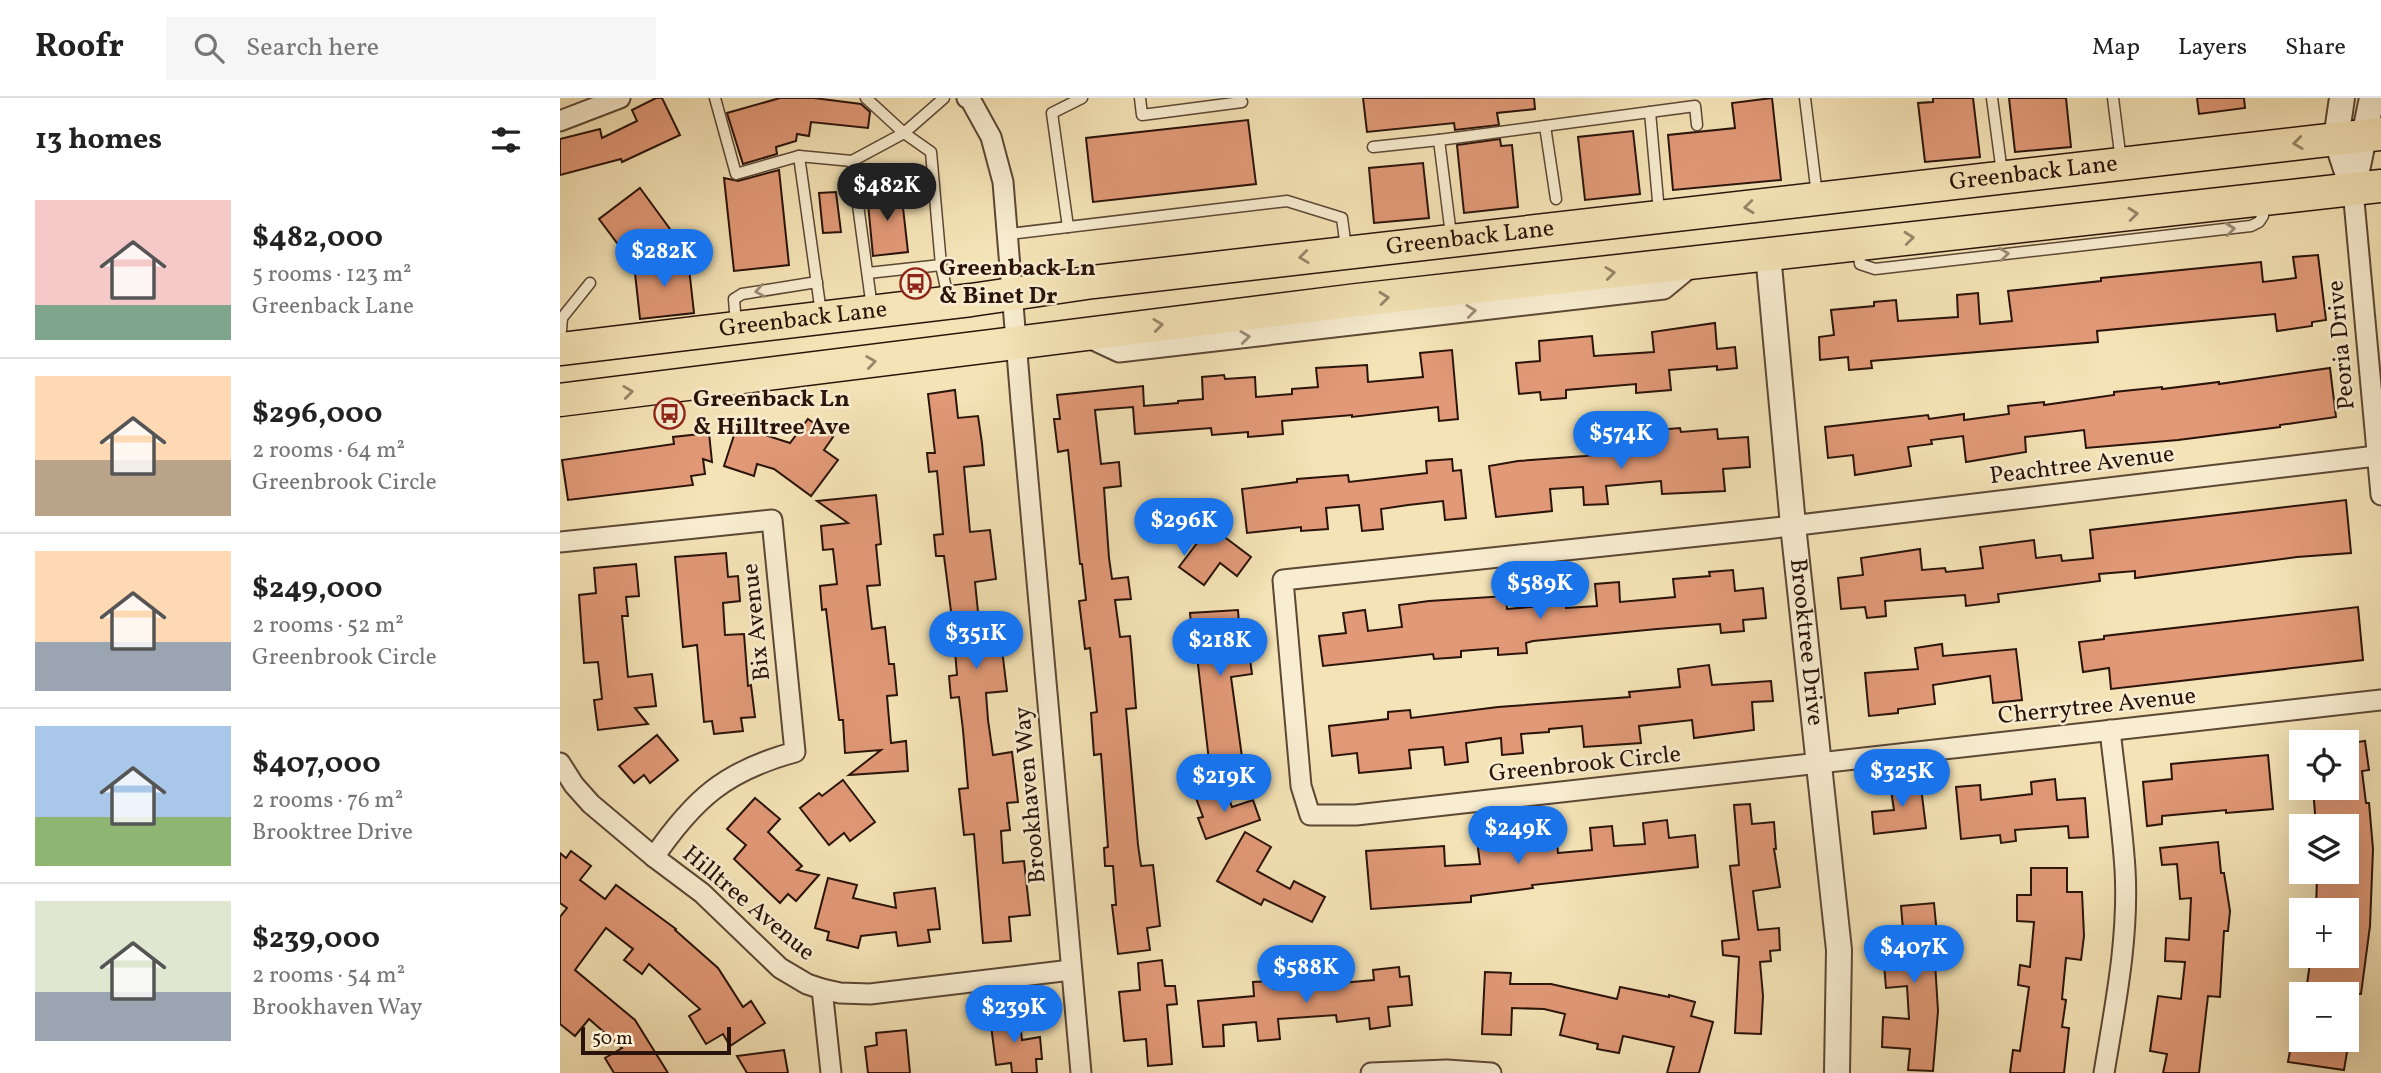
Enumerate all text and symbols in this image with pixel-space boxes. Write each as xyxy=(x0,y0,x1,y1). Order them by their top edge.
search box xyxy=(166,17,656,80)
text: Roofr xyxy=(35,25,124,71)
icon: search xyxy=(190,29,228,67)
text: Search here xyxy=(246,30,379,66)
text: Map xyxy=(2092,31,2140,65)
text: Layers xyxy=(2178,31,2247,65)
text: Share xyxy=(2285,31,2346,65)
text: 13 homes xyxy=(35,119,162,161)
icon: filters xyxy=(487,121,525,159)
one-way arrow xyxy=(2293,136,2304,151)
street label: Greenback Lane xyxy=(1948,147,2119,200)
pin: $482K xyxy=(838,164,936,223)
text: $482K xyxy=(853,170,921,202)
one-way arrow xyxy=(1743,199,1755,214)
one-way arrow xyxy=(2128,207,2139,222)
street label: Greenback Lane xyxy=(1384,212,1556,265)
text: $482,000 xyxy=(252,217,383,259)
one-way arrow xyxy=(2224,221,2236,236)
icon: home xyxy=(91,228,175,312)
pin: $282K xyxy=(615,230,713,289)
one-way arrow xyxy=(1903,231,1915,246)
text: $282K xyxy=(631,236,697,268)
one-way arrow xyxy=(1998,247,2010,262)
one-way arrow xyxy=(1298,249,1310,264)
place label: Greenback Ln & Binet Dr xyxy=(939,252,1096,314)
text: 5 rooms · 123 m² xyxy=(252,259,412,291)
one-way arrow xyxy=(1604,265,1616,280)
bus stop icon: Greenback Ln & Binet Dr xyxy=(899,266,933,300)
street label: Peoria Drive xyxy=(2319,279,2365,411)
one-way arrow xyxy=(754,283,766,298)
one-way arrow xyxy=(1378,290,1389,305)
text: Greenback Lane xyxy=(252,291,414,323)
street label: Greenback Lane xyxy=(717,293,889,347)
one-way arrow xyxy=(1465,304,1476,319)
one-way arrow xyxy=(1152,318,1164,333)
one-way arrow xyxy=(1239,330,1250,345)
one-way arrow xyxy=(865,355,876,370)
place label: Greenback Ln & Hilltree Ave xyxy=(693,383,850,445)
one-way arrow xyxy=(622,385,634,400)
text: $296,000 xyxy=(252,393,382,435)
bus stop icon: Greenback Ln & Hilltree Ave xyxy=(653,397,687,431)
icon: home xyxy=(91,404,175,488)
pin: $574K xyxy=(1572,412,1670,471)
text: $574K xyxy=(1589,418,1653,450)
text: 2 rooms · 64 m² xyxy=(252,435,405,467)
street label: Peachtree Avenue xyxy=(1988,438,2176,494)
text: Greenbrook Circle xyxy=(252,467,437,499)
pin: $296K xyxy=(1135,498,1233,558)
text: $296K xyxy=(1150,505,1218,537)
street label: Brooktree Drive xyxy=(1780,557,1832,728)
pin: $589K xyxy=(1491,561,1589,621)
street label: Bix Avenue xyxy=(734,562,780,682)
text: $249,000 xyxy=(252,568,383,610)
text: $589K xyxy=(1507,568,1573,600)
icon: home xyxy=(91,579,175,663)
text: 2 rooms · 52 m² xyxy=(252,610,404,642)
pin: $351K xyxy=(927,612,1025,671)
text: $351K xyxy=(945,618,1007,650)
pin: $218K xyxy=(1171,618,1269,678)
text: $218K xyxy=(1188,625,1252,657)
text: Greenbrook Circle xyxy=(252,642,437,674)
street label: Cherrytree Avenue xyxy=(1996,680,2198,734)
street label: Brookhaven Way xyxy=(1006,705,1056,885)
map controls xyxy=(2289,730,2359,1052)
button: locate xyxy=(2289,730,2359,800)
street label: Greenbrook Circle xyxy=(1487,738,1683,792)
text: $407,000 xyxy=(252,743,381,785)
pin: $325K xyxy=(1853,750,1951,809)
icon: home xyxy=(91,754,175,838)
pin: $219K xyxy=(1175,754,1273,814)
text: $325K xyxy=(1870,756,1934,788)
text: $219K xyxy=(1192,761,1256,793)
text: 2 rooms · 76 m² xyxy=(252,785,403,817)
pin: $249K xyxy=(1469,806,1567,866)
text: $249K xyxy=(1484,813,1552,845)
button: layers xyxy=(2289,814,2359,884)
text: Brooktree Drive xyxy=(252,817,413,849)
street label: Hilltree Avenue xyxy=(674,838,822,970)
button: + xyxy=(2289,898,2359,968)
text: $239,000 xyxy=(252,918,380,960)
pin: $407K xyxy=(1865,926,1963,985)
icon: home xyxy=(91,929,175,1013)
text: $407K xyxy=(1880,932,1948,964)
pin: $588K xyxy=(1257,946,1355,1005)
text: $588K xyxy=(1273,952,1339,984)
text: 2 rooms · 54 m² xyxy=(252,960,405,992)
button: − xyxy=(2289,982,2359,1052)
pin: $239K xyxy=(965,986,1063,1045)
text: Brookhaven Way xyxy=(252,992,422,1024)
text: $239K xyxy=(981,992,1047,1024)
scale bar xyxy=(581,1024,732,1056)
text: 50 m xyxy=(592,1026,633,1052)

